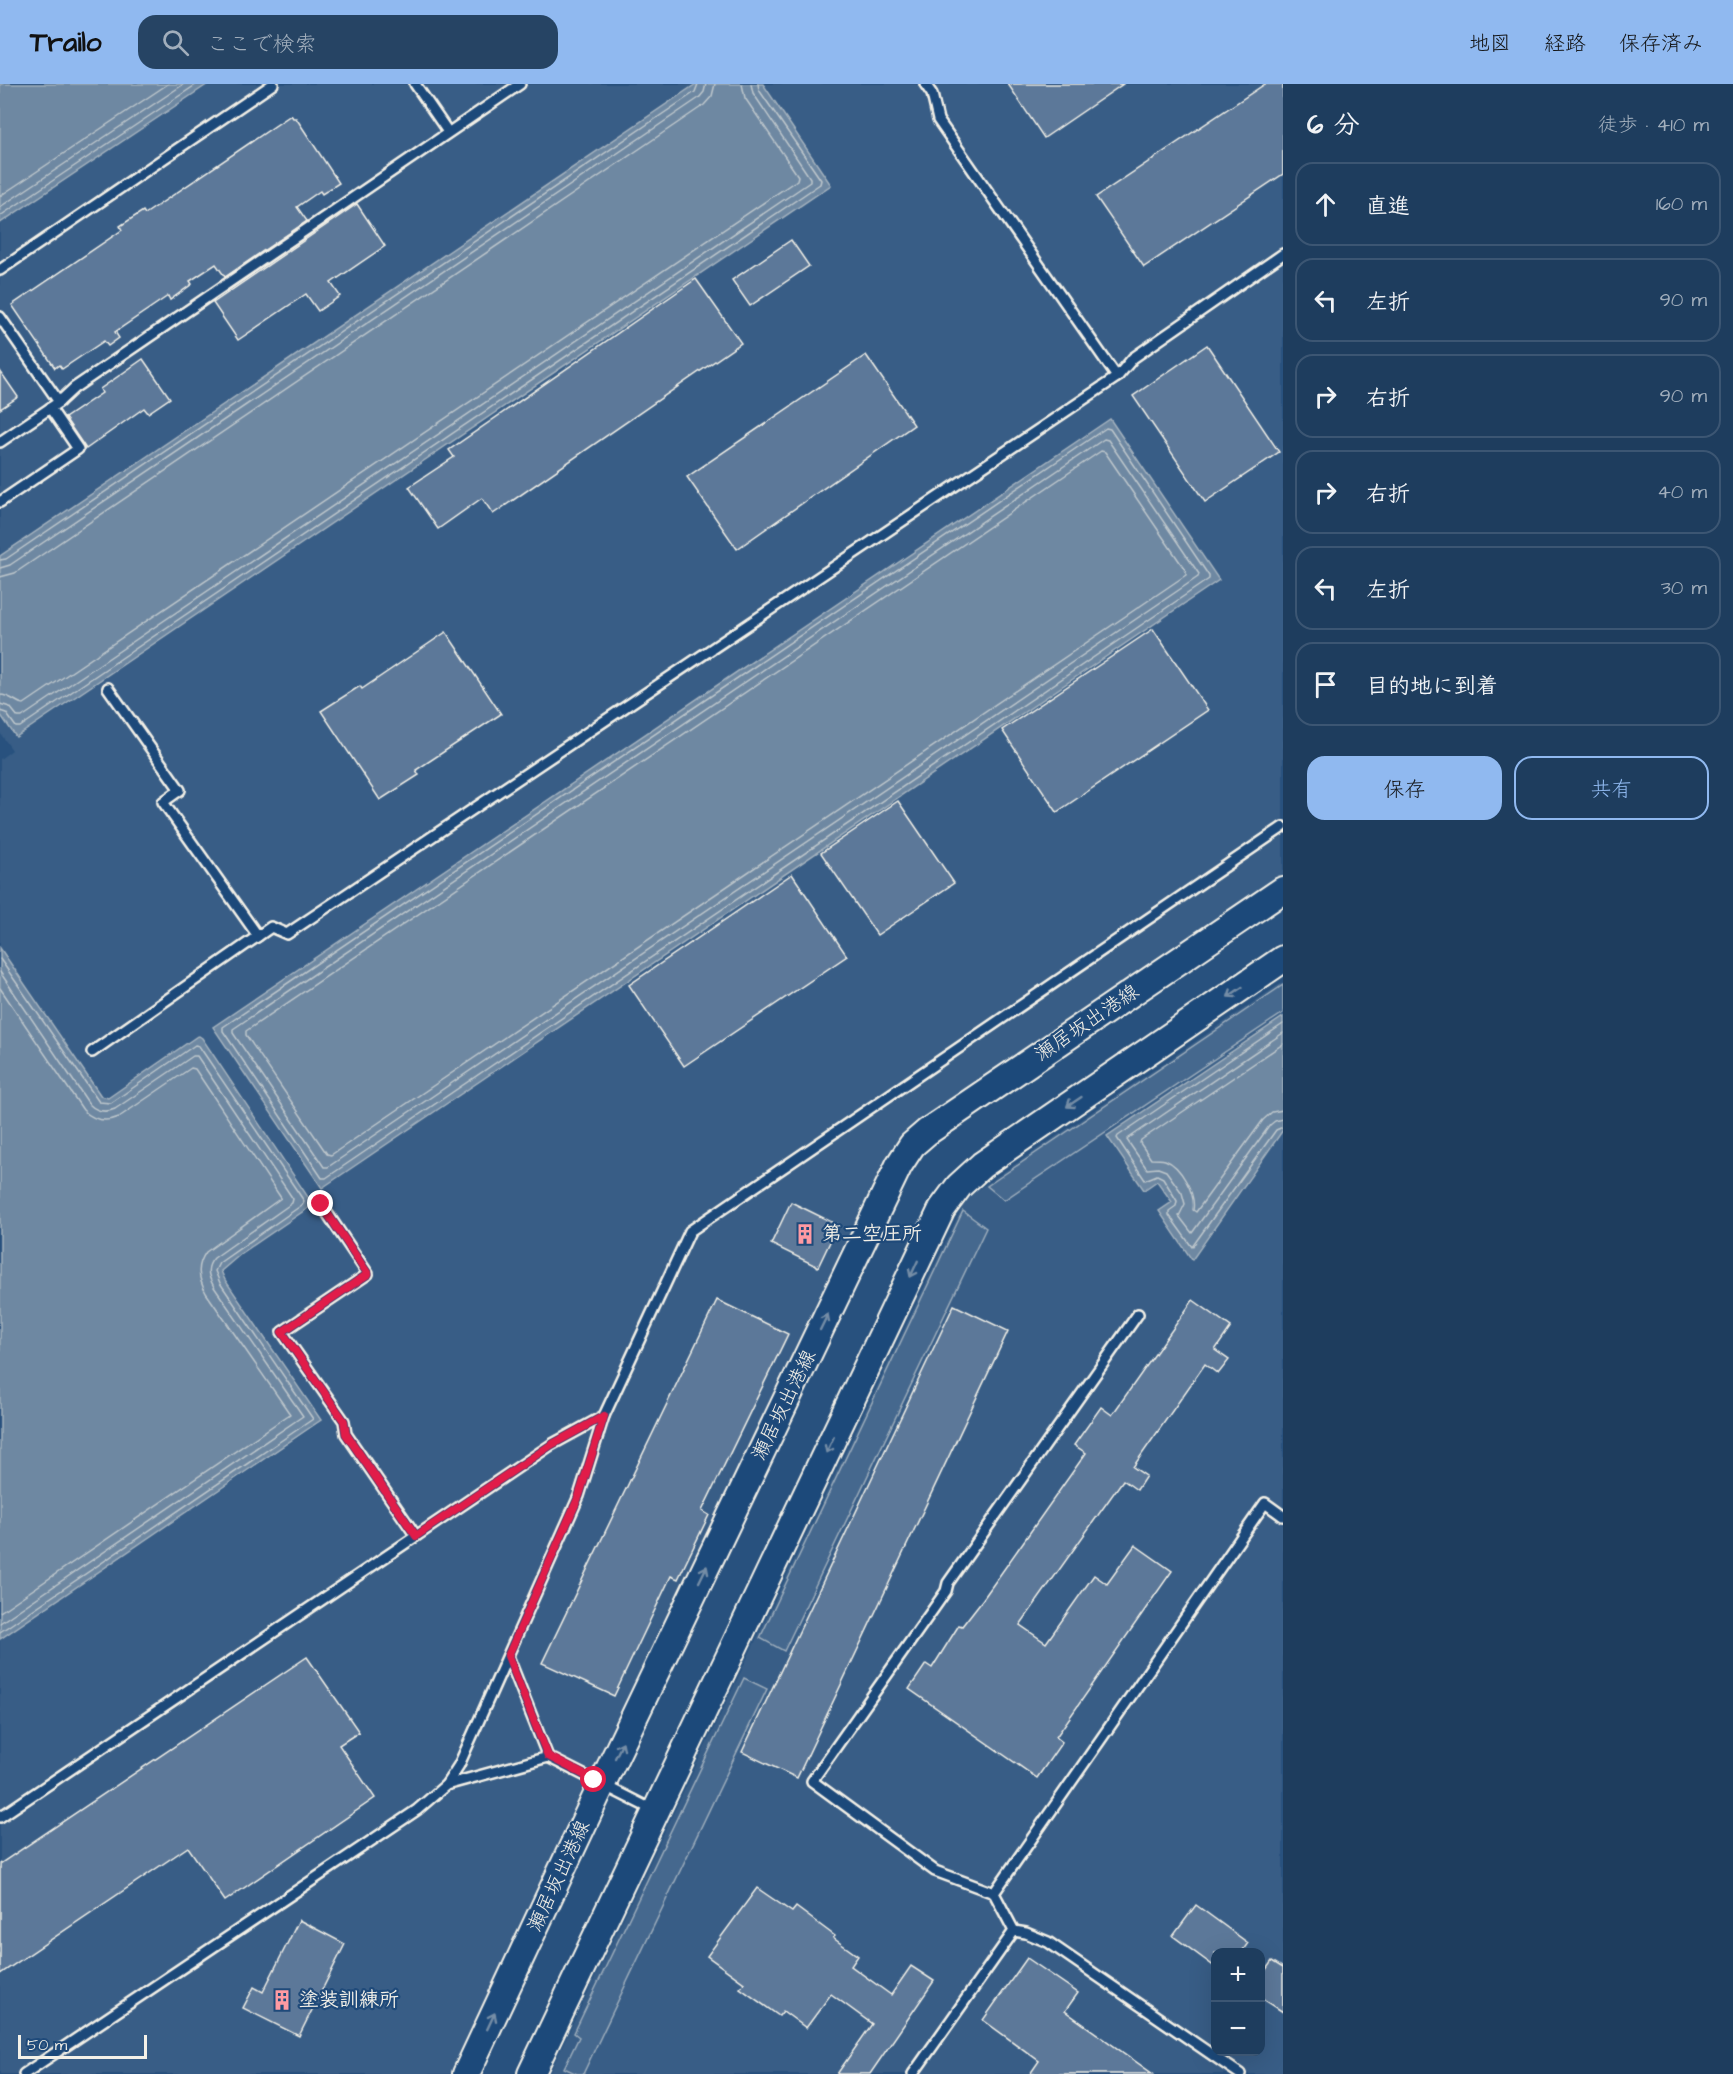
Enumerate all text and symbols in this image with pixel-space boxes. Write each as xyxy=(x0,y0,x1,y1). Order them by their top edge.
search box xyxy=(138,15,558,69)
text: Trailo xyxy=(30,23,102,62)
icon: search xyxy=(159,26,192,59)
text: ここで検索 xyxy=(207,29,317,60)
text: 地図 xyxy=(1469,29,1511,58)
text: 経路 xyxy=(1544,29,1586,58)
text: 保存済み xyxy=(1619,29,1703,58)
text: 6 分 xyxy=(1307,107,1360,143)
text: 徒歩 · 410 m xyxy=(1598,111,1709,139)
icon: ahead xyxy=(1309,188,1342,221)
text: 160 m xyxy=(1656,190,1707,218)
text: 直進 xyxy=(1366,191,1410,222)
icon: left xyxy=(1309,284,1342,317)
text: 90 m xyxy=(1659,286,1707,314)
text: 左折 xyxy=(1366,287,1410,318)
icon: right xyxy=(1309,380,1342,413)
text: 90 m xyxy=(1659,382,1707,410)
text: 右折 xyxy=(1366,383,1410,414)
icon: right xyxy=(1309,476,1342,509)
text: 40 m xyxy=(1657,478,1707,506)
text: 右折 xyxy=(1366,479,1410,510)
icon: left xyxy=(1309,572,1342,605)
text: 30 m xyxy=(1661,574,1707,602)
text: 左折 xyxy=(1366,575,1410,606)
icon: arrive xyxy=(1309,668,1342,701)
text: 目的地に到着 xyxy=(1366,671,1498,702)
button: 保存 xyxy=(1307,756,1502,820)
button: 共有 xyxy=(1514,756,1709,820)
street label: 瀬居坂出港線 xyxy=(1029,978,1145,1068)
one-way arrow xyxy=(1227,986,1243,998)
one-way arrow xyxy=(1066,1096,1082,1108)
route end xyxy=(307,1190,333,1216)
place label: 第二空圧所 xyxy=(822,1220,922,1248)
building icon: 第二空圧所 xyxy=(793,1222,817,1246)
one-way arrow xyxy=(907,1259,919,1277)
one-way arrow xyxy=(818,1314,830,1332)
street label: 瀬居坂出港線 xyxy=(745,1345,823,1465)
one-way arrow xyxy=(824,1435,836,1453)
one-way arrow xyxy=(698,1565,710,1583)
one-way arrow xyxy=(613,1741,625,1759)
route start xyxy=(580,1766,606,1792)
street label: 瀬居坂出港線 xyxy=(521,1816,597,1936)
map controls xyxy=(1211,1948,1265,2056)
button: + xyxy=(1211,1948,1265,2002)
place label: 塗装訓練所 xyxy=(299,1986,399,2014)
building icon: 塗装訓練所 xyxy=(270,1988,294,2012)
button: − xyxy=(1211,2002,1265,2056)
one-way arrow xyxy=(485,2013,497,2031)
scale bar xyxy=(18,2032,147,2060)
text: 50 m xyxy=(27,2034,67,2056)

